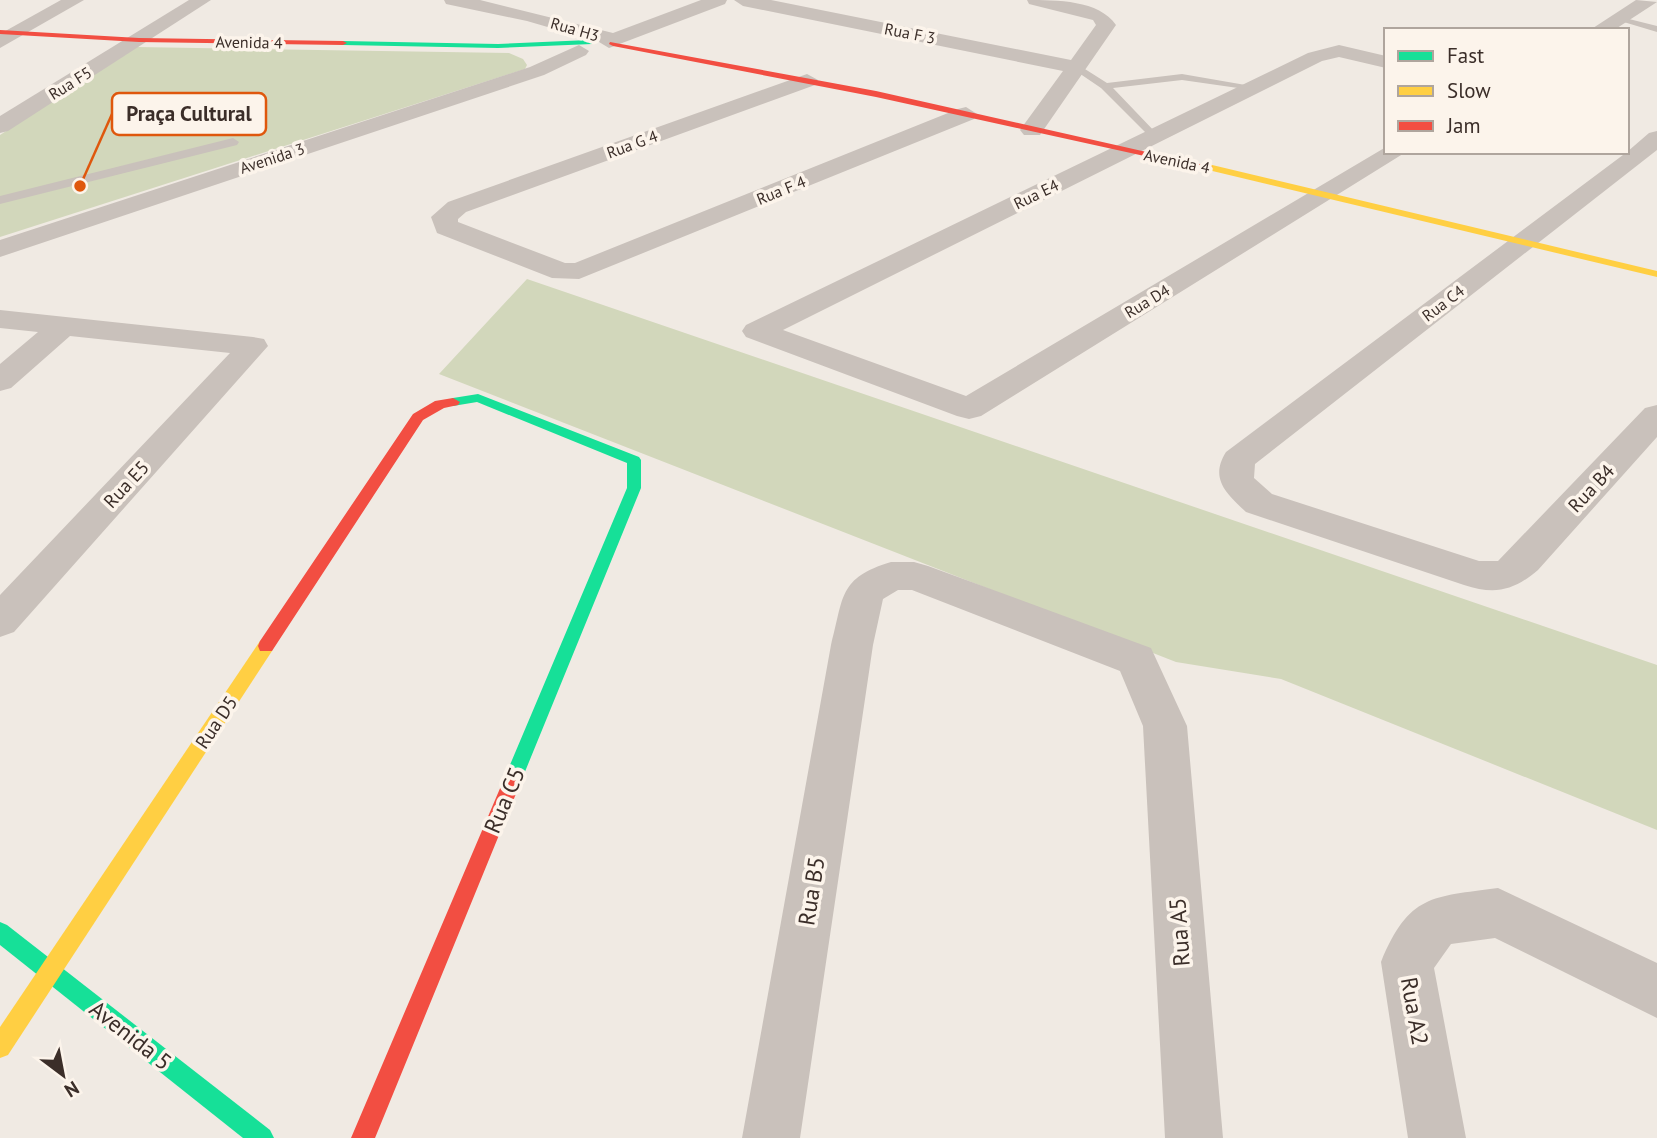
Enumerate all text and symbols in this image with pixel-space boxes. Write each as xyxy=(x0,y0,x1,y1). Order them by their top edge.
street label: Rua H3 xyxy=(548,13,602,45)
street label: Rua F 3 xyxy=(883,18,937,48)
legend xyxy=(1384,28,1629,154)
street label: Avenida 4 xyxy=(215,31,283,53)
text: Fast xyxy=(1447,42,1484,69)
street label: Rua F5 xyxy=(45,62,95,104)
text: Slow xyxy=(1447,77,1491,104)
callout: Praça Cultural xyxy=(112,93,266,135)
text: Praça Cultural xyxy=(126,100,252,127)
text: Jam xyxy=(1446,112,1481,139)
street label: Rua G 4 xyxy=(604,125,661,162)
street label: Avenida 3 xyxy=(237,138,307,178)
street label: Avenida 4 xyxy=(1142,144,1212,178)
street label: Rua F 4 xyxy=(753,171,809,209)
street label: Rua E4 xyxy=(1010,174,1062,213)
street label: Rua D4 xyxy=(1121,280,1174,322)
street label: Rua C4 xyxy=(1418,280,1468,325)
street label: Rua E5 xyxy=(98,455,154,513)
street label: Rua B4 xyxy=(1563,459,1619,517)
street label: Rua D5 xyxy=(190,691,242,753)
street label: Rua C5 xyxy=(477,763,531,837)
street label: Rua B5 xyxy=(791,854,831,928)
street label: Rua A5 xyxy=(1162,897,1196,967)
street label: Rua A2 xyxy=(1395,975,1435,1047)
street label: Avenida 5 xyxy=(84,994,178,1076)
north arrow xyxy=(28,1040,98,1110)
text: N xyxy=(60,1076,84,1103)

